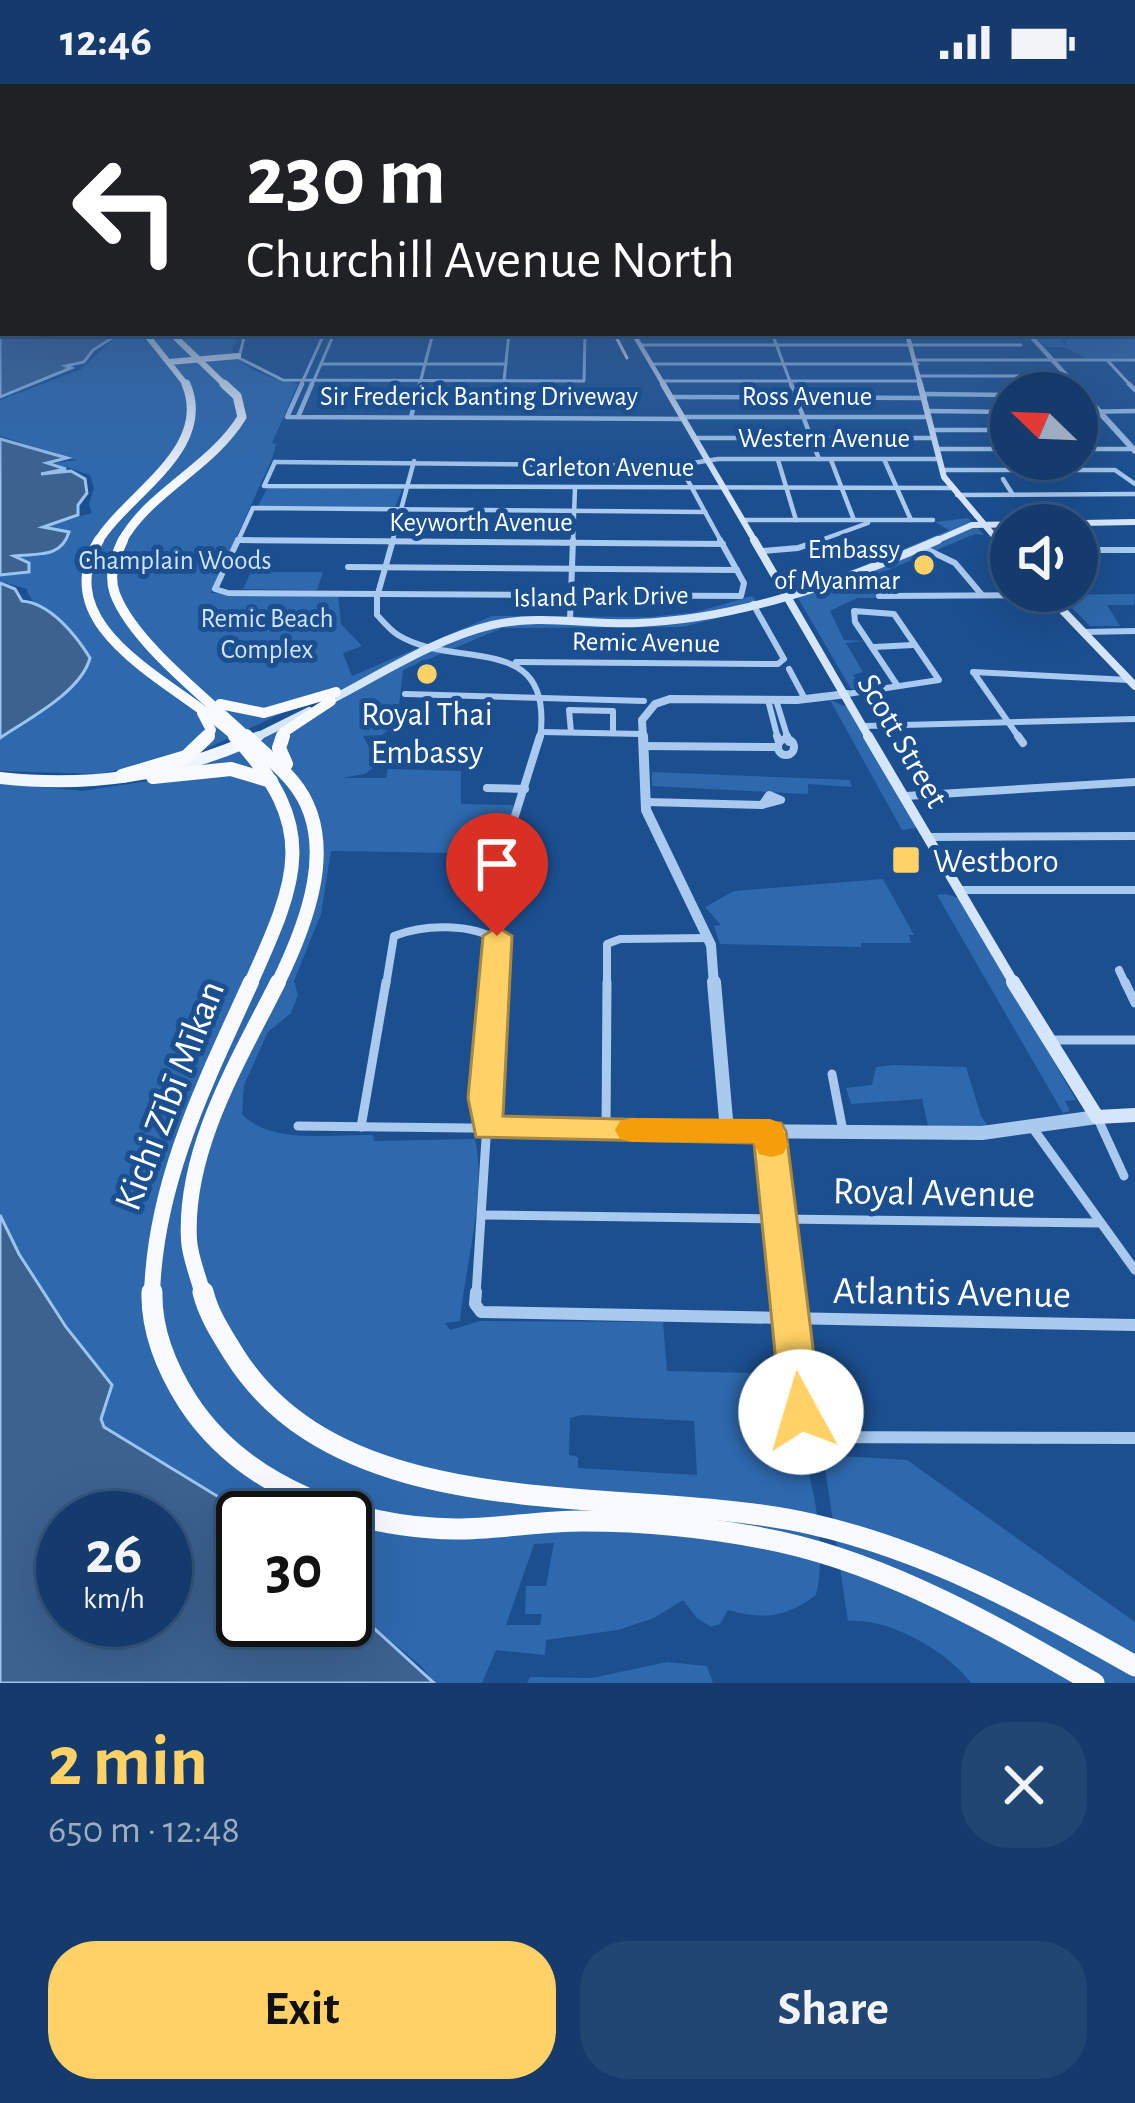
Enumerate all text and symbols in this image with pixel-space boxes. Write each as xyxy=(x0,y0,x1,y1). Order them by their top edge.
text: 12:46 xyxy=(60,19,152,64)
icon: left xyxy=(48,132,204,288)
text: 230 m xyxy=(246,136,446,220)
text: Churchill Avenue North xyxy=(246,234,735,288)
north arrow xyxy=(990,372,1098,480)
map controls xyxy=(990,372,1098,612)
street label: Sir Frederick Banting Driveway xyxy=(320,383,638,411)
street label: Ross Avenue xyxy=(742,383,872,410)
street label: Western Avenue xyxy=(738,425,910,452)
street label: Carleton Avenue xyxy=(522,454,694,481)
button: sound xyxy=(990,504,1098,612)
street label: Keyworth Avenue xyxy=(389,509,573,537)
place label: Embassy of Myanmar xyxy=(774,536,900,595)
park label: Champlain Woods xyxy=(78,547,272,574)
marker: Embassy of Myanmar xyxy=(911,552,937,578)
street label: Island Park Drive xyxy=(513,581,689,612)
park label: Remic Beach Complex xyxy=(200,605,334,663)
street label: Remic Avenue xyxy=(572,628,720,657)
marker: Royal Thai Embassy xyxy=(414,661,440,687)
street label: Scott Street xyxy=(851,669,953,814)
place label: Royal Thai Embassy xyxy=(361,699,493,770)
pin xyxy=(446,813,548,936)
icon: arrive xyxy=(464,831,530,897)
marker: Westboro xyxy=(890,844,922,876)
place label: Westboro xyxy=(933,846,1059,879)
street label: Kichi Zībī Mīkan xyxy=(109,976,232,1216)
street label: Royal Avenue xyxy=(832,1172,1036,1215)
street label: Atlantis Avenue xyxy=(833,1272,1071,1315)
position arrow xyxy=(738,1349,864,1475)
speed limit sign: 30 xyxy=(216,1491,372,1647)
text: 26 xyxy=(85,1524,143,1584)
text: km/h xyxy=(83,1584,145,1614)
button: close xyxy=(961,1722,1087,1848)
text: 2 min xyxy=(48,1726,208,1798)
text: 650 m · 12:48 xyxy=(48,1811,240,1850)
button: Exit xyxy=(48,1941,556,2079)
button: Share xyxy=(580,1941,1087,2079)

